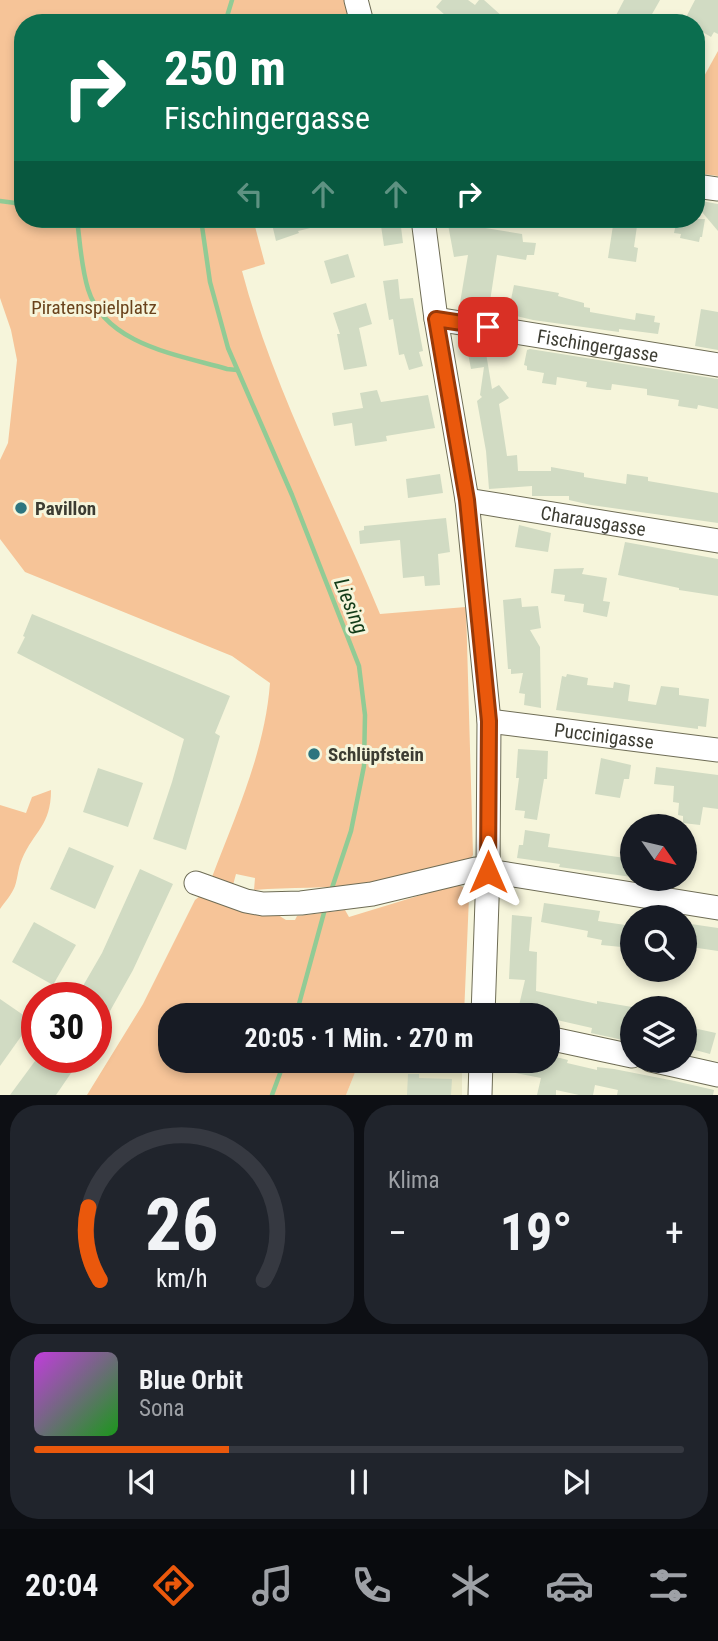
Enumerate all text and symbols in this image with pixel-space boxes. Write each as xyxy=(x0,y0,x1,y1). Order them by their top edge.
text: 250 m xyxy=(164,40,286,97)
icon: right xyxy=(49,42,140,133)
text: Fischingergasse xyxy=(164,99,370,137)
icon: left xyxy=(231,175,269,213)
icon: ahead xyxy=(304,175,342,213)
icon: ahead xyxy=(377,175,415,213)
icon: right xyxy=(450,175,488,213)
park label: Piratenspielplatz xyxy=(31,296,157,319)
pin xyxy=(458,297,518,357)
icon: arrive xyxy=(469,308,507,346)
street label: Fischingergasse xyxy=(536,325,660,367)
place label: Pavillon xyxy=(35,497,96,520)
marker: Pavillon xyxy=(13,500,29,516)
street label: Charausgasse xyxy=(539,501,648,541)
water label: Liesing xyxy=(329,575,373,637)
street label: Puccinigasse xyxy=(553,718,655,754)
place label: Schlüpfstein xyxy=(328,743,424,766)
marker: Schlüpfstein xyxy=(306,746,322,762)
north arrow xyxy=(620,814,696,891)
map controls xyxy=(620,814,697,1073)
position arrow xyxy=(451,835,525,909)
button: search xyxy=(620,905,697,982)
speed limit sign: 30 xyxy=(21,982,112,1073)
button: layers xyxy=(620,996,697,1073)
text: 20:05 · 1 Min. · 270 m xyxy=(245,1023,473,1053)
text: Klima xyxy=(388,1167,439,1194)
text: 26 xyxy=(145,1183,219,1269)
text: 19° xyxy=(500,1202,572,1263)
text: − xyxy=(388,1211,407,1255)
text: + xyxy=(665,1211,684,1255)
text: km/h xyxy=(156,1264,208,1293)
text: Blue Orbit xyxy=(139,1365,243,1395)
text: Sona xyxy=(139,1395,185,1422)
icon: previous xyxy=(123,1463,161,1501)
icon: pause xyxy=(340,1463,378,1501)
icon: next xyxy=(557,1463,595,1501)
icon: directions xyxy=(149,1561,198,1610)
icon: music xyxy=(248,1561,297,1610)
icon: phone xyxy=(347,1561,396,1610)
icon: climate xyxy=(446,1561,495,1610)
icon: car xyxy=(545,1561,594,1610)
icon: filters xyxy=(644,1561,693,1610)
text: 20:04 xyxy=(25,1566,98,1604)

